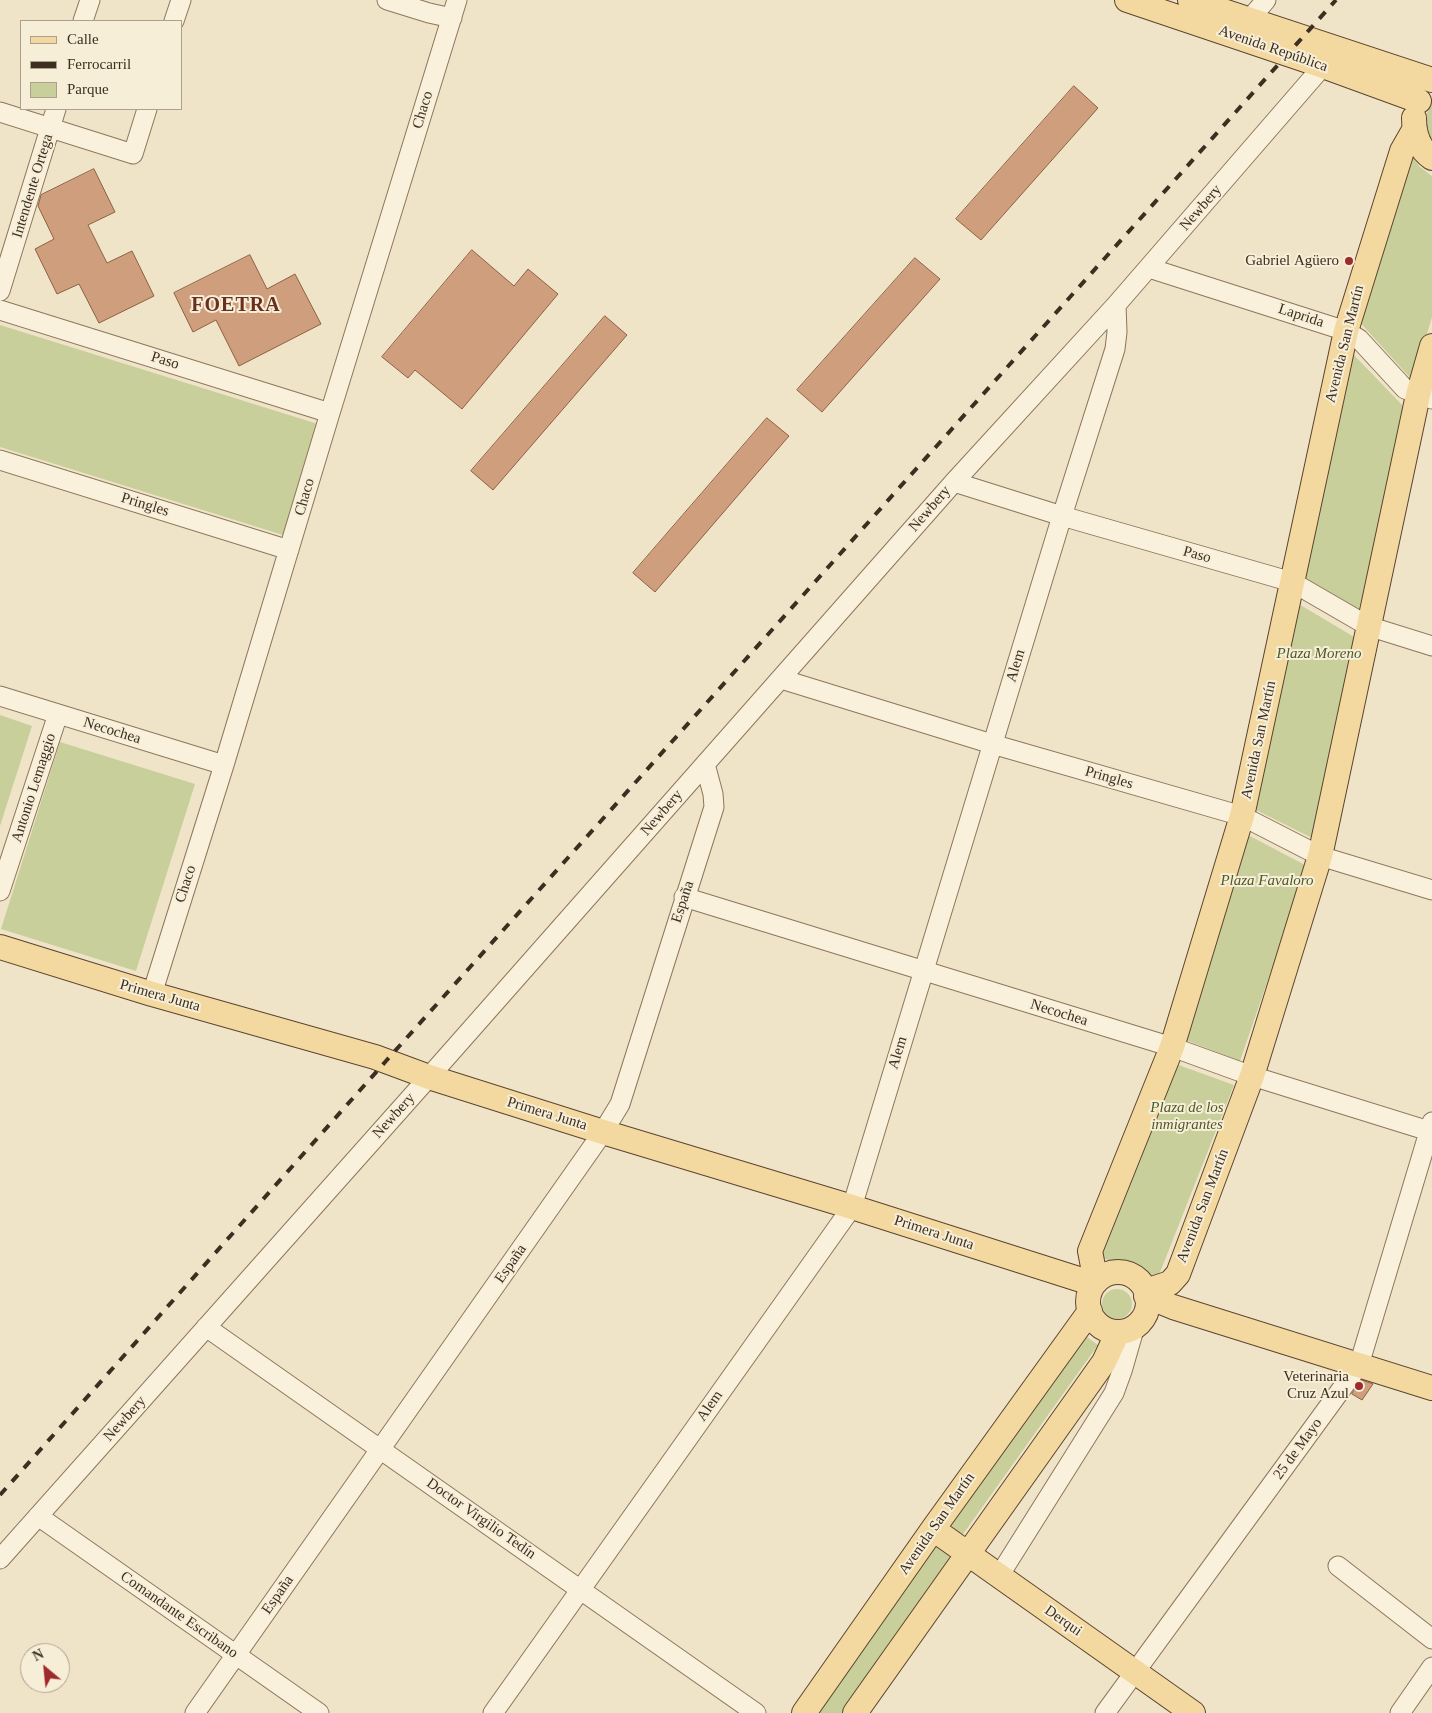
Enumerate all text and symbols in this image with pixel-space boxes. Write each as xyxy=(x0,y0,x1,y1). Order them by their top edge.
legend xyxy=(20,20,182,110)
street label: Avenida República xyxy=(1216,22,1330,76)
text: Calle xyxy=(67,31,99,47)
text: Ferrocarril xyxy=(67,56,131,72)
text: Parque xyxy=(67,81,109,97)
street label: Chaco xyxy=(409,89,437,131)
street label: Intendente Ortega xyxy=(9,132,57,240)
street label: Newbery xyxy=(1176,181,1226,235)
place label: Gabriel Agüero xyxy=(1245,252,1339,270)
marker: Gabriel Agüero xyxy=(1343,255,1355,267)
street label: Avenida San Martín xyxy=(1322,283,1368,405)
district label: FOETRA xyxy=(191,294,281,318)
street label: Laprida xyxy=(1276,300,1326,332)
street label: Paso xyxy=(149,348,181,374)
street label: Chaco xyxy=(291,476,319,518)
street label: Newbery xyxy=(905,482,955,536)
street label: Pringles xyxy=(119,489,171,521)
street label: Paso xyxy=(1181,542,1213,568)
park label: Plaza Moreno xyxy=(1277,645,1361,663)
street label: Alem xyxy=(1003,647,1029,685)
street label: Avenida San Martín xyxy=(1238,679,1280,801)
street label: Necochea xyxy=(81,714,143,748)
street label: Antonio Lemaggio xyxy=(8,731,60,845)
street label: Pringles xyxy=(1083,763,1135,793)
street label: Newbery xyxy=(637,786,687,840)
street label: Chaco xyxy=(172,863,200,905)
park label: Plaza Favaloro xyxy=(1220,872,1314,890)
street label: España xyxy=(668,879,698,925)
street label: Primera Junta xyxy=(118,976,202,1016)
street label: Necochea xyxy=(1028,996,1090,1030)
street label: Alem xyxy=(885,1034,911,1072)
street label: Newbery xyxy=(369,1090,419,1142)
street label: Primera Junta xyxy=(505,1093,589,1135)
park label: Plaza de los inmigrantes xyxy=(1150,1099,1224,1134)
street label: Avenida San Martín xyxy=(1173,1147,1233,1265)
street label: Primera Junta xyxy=(892,1212,976,1254)
street label: España xyxy=(491,1241,531,1287)
place label: Veterinaria Cruz Azul xyxy=(1283,1368,1349,1403)
marker: Veterinaria Cruz Azul xyxy=(1353,1380,1365,1392)
street label: Alem xyxy=(693,1387,727,1425)
street label: Newbery xyxy=(100,1393,150,1445)
street label: 25 de Mayo xyxy=(1270,1415,1326,1483)
street label: Avenida San Martín xyxy=(895,1469,979,1579)
street label: Doctor Virgilio Tedín xyxy=(423,1475,539,1563)
street label: Comandante Escribano xyxy=(117,1568,241,1662)
street label: España xyxy=(258,1572,298,1618)
street label: Derqui xyxy=(1041,1602,1085,1640)
north arrow xyxy=(20,1643,70,1693)
text: N xyxy=(30,1646,46,1664)

